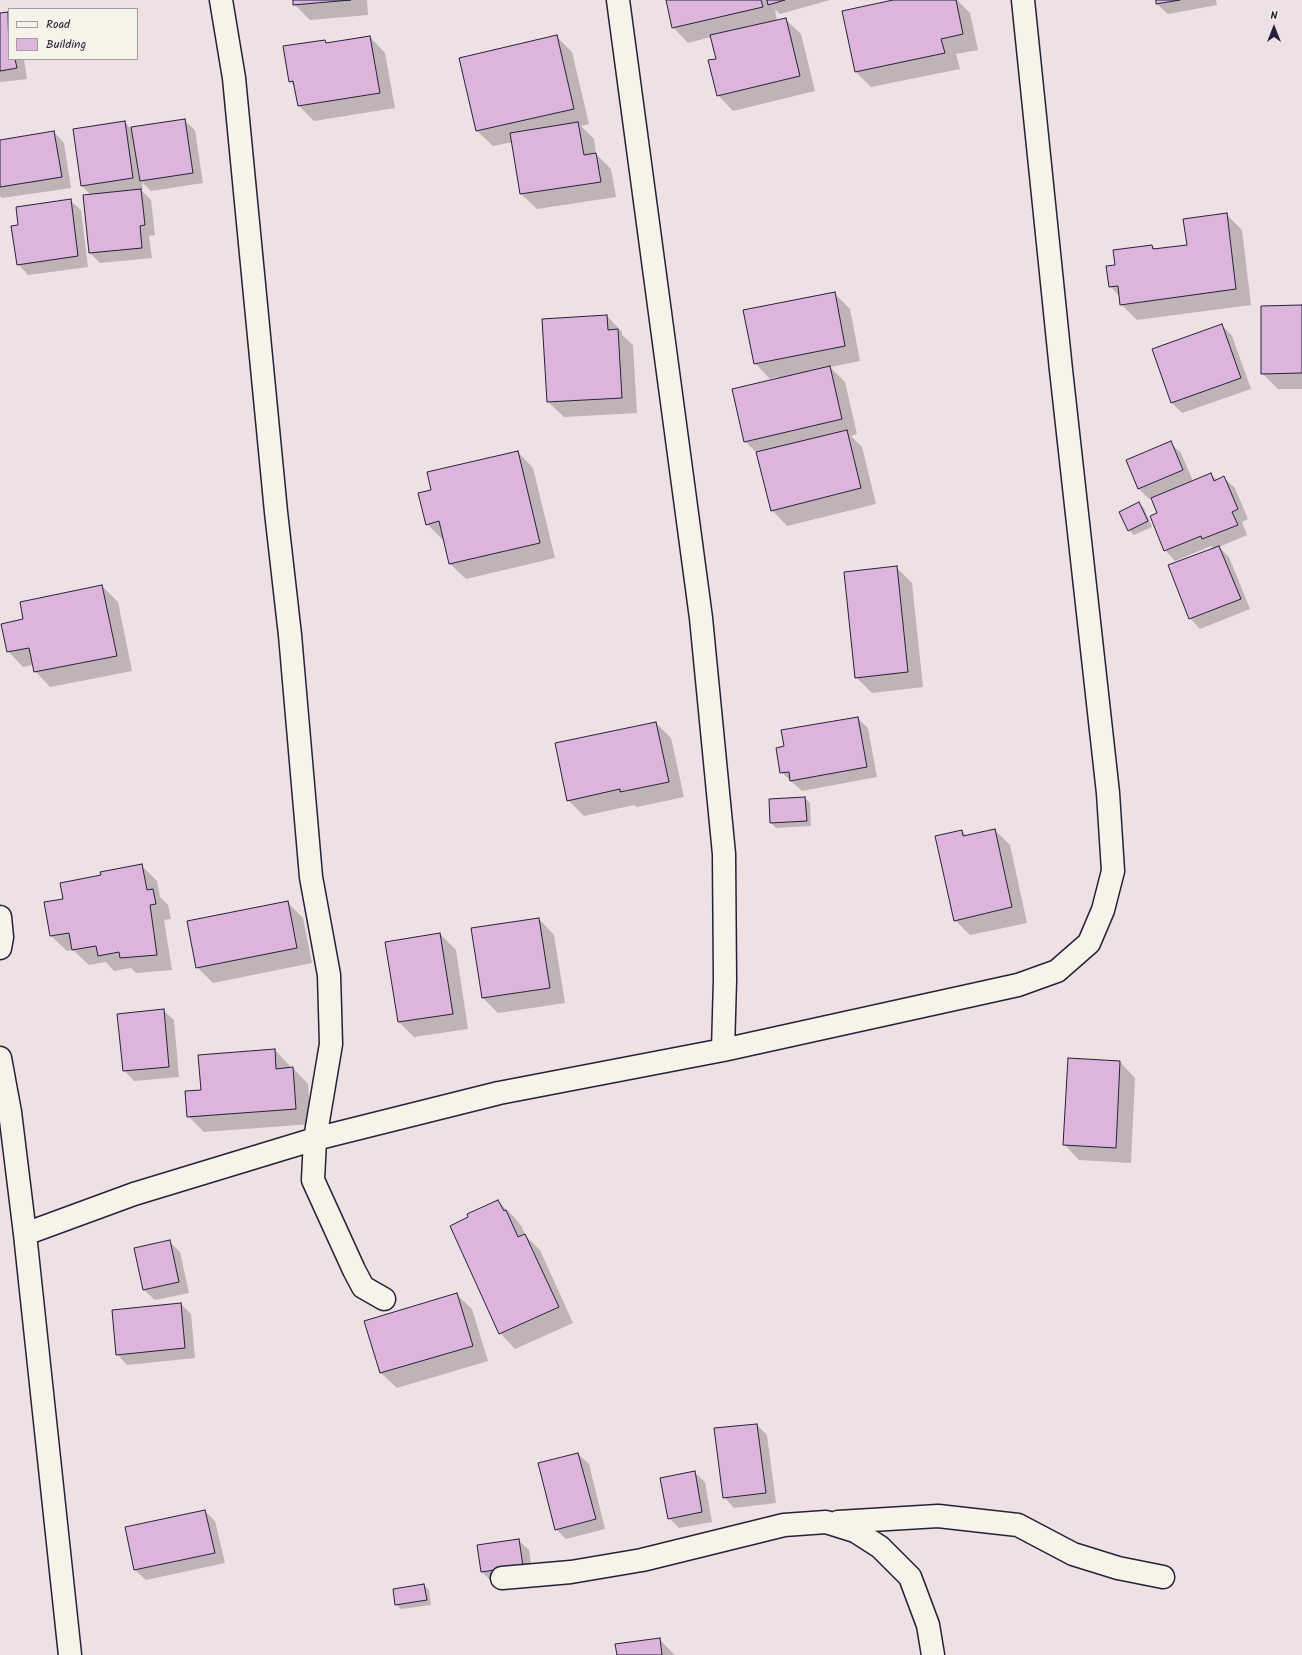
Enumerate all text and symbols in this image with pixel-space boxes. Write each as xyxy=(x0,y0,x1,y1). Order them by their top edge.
text: N xyxy=(1271,7,1277,25)
legend xyxy=(8,8,138,60)
north arrow xyxy=(1254,8,1294,48)
text: Road xyxy=(46,15,70,34)
text: Building xyxy=(46,35,86,54)

